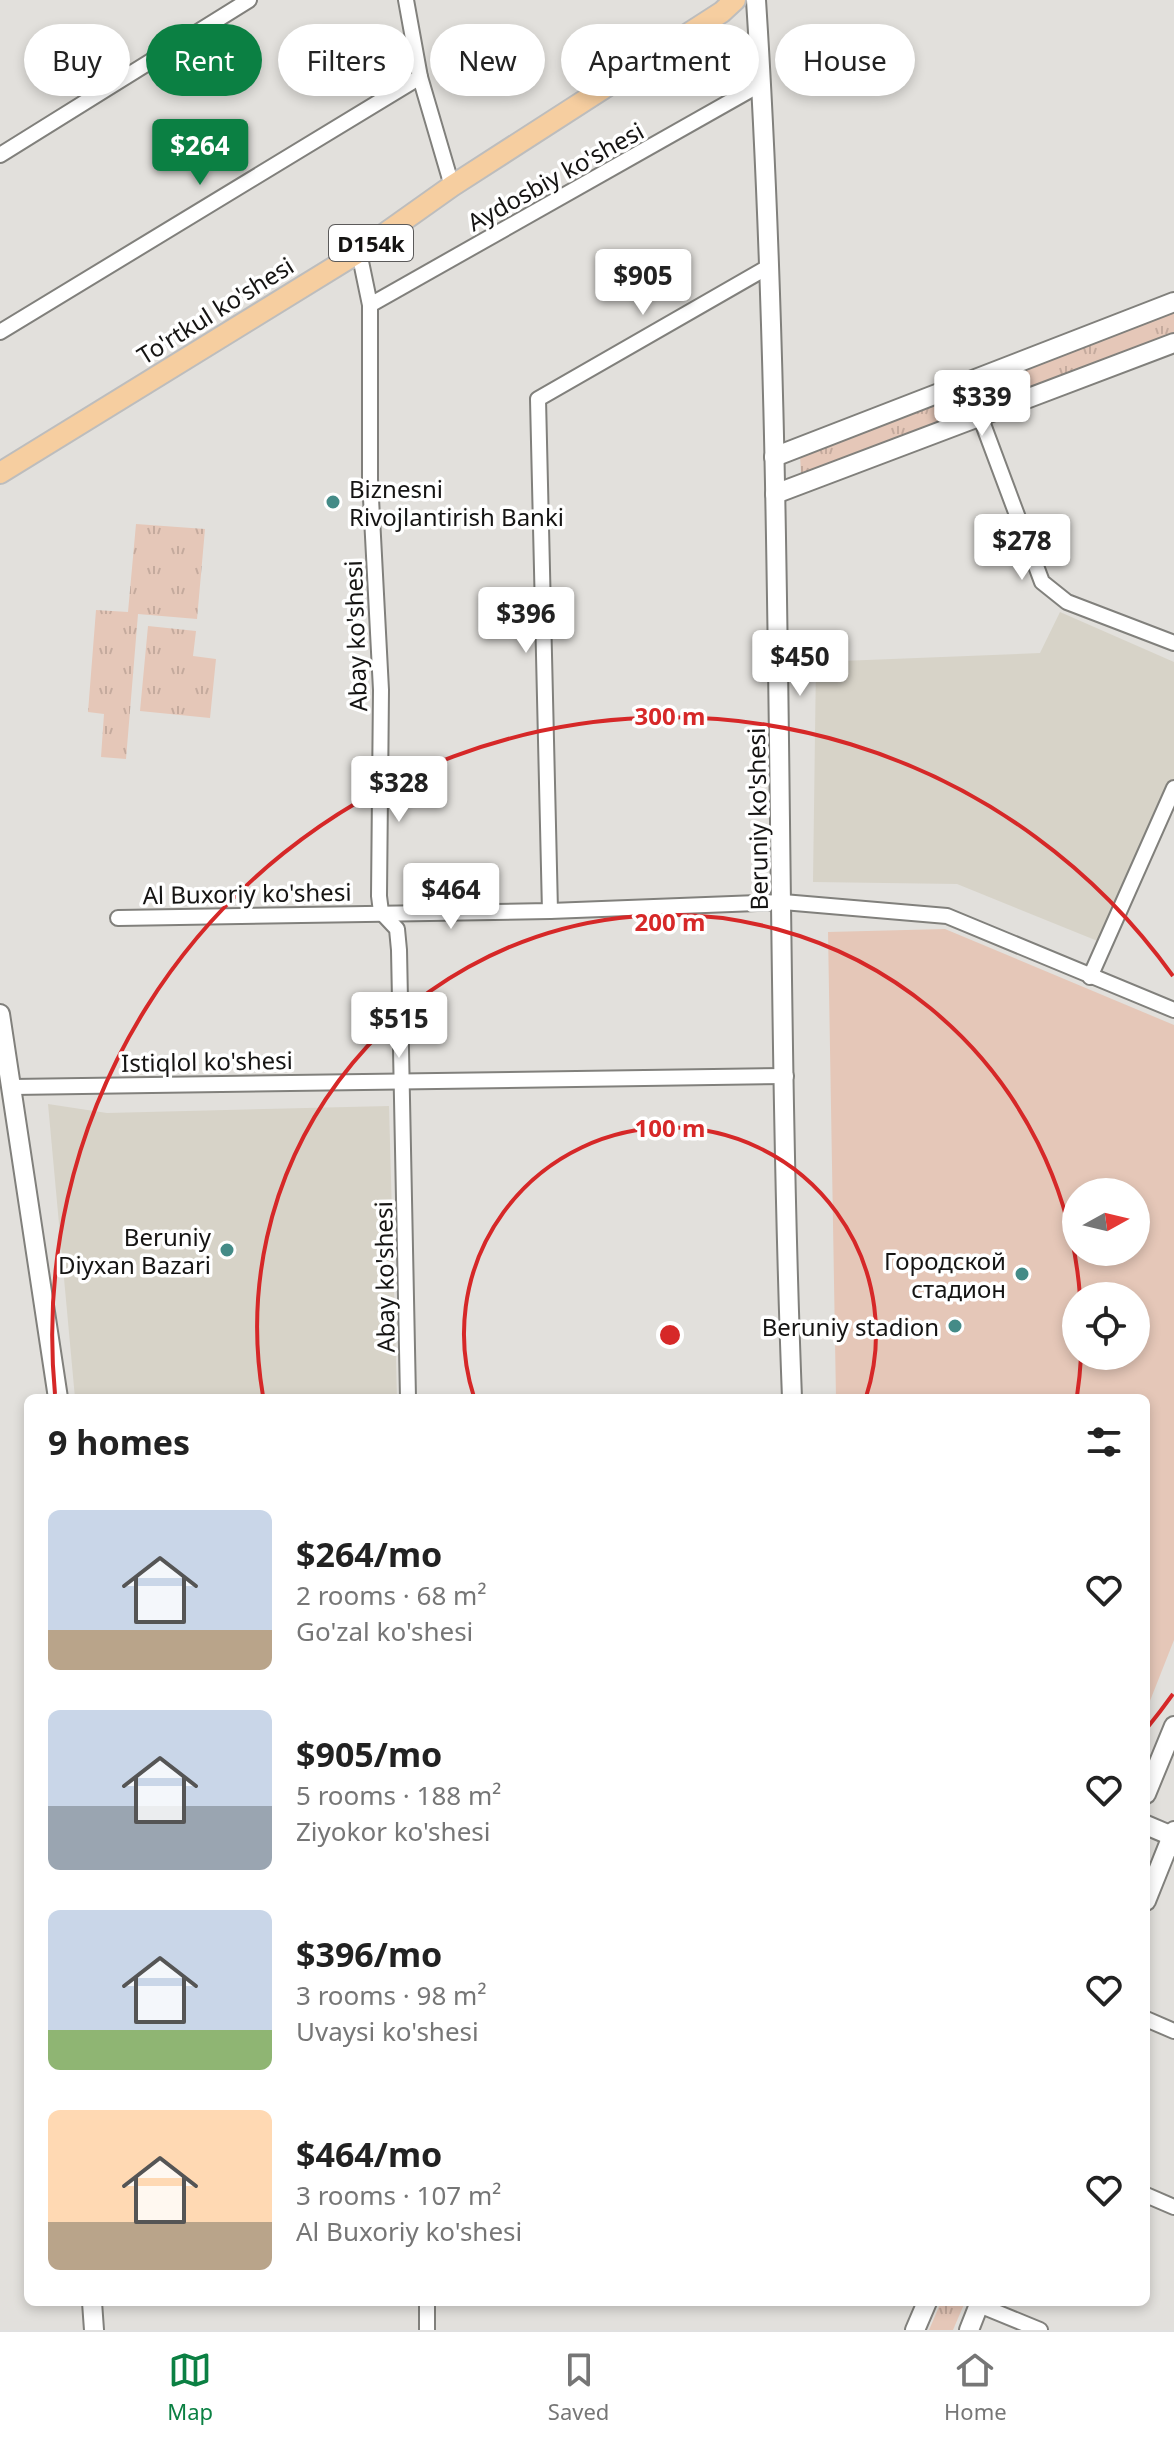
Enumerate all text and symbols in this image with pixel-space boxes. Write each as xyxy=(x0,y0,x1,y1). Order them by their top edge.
chip: Buy xyxy=(24,24,130,96)
chip: Rent xyxy=(146,24,262,96)
chip: Filters xyxy=(278,24,414,96)
chip: New xyxy=(430,24,545,96)
chip: Apartment xyxy=(561,24,759,96)
chip: House xyxy=(775,24,915,96)
street label: Aydosbiy ko'shesi xyxy=(461,114,649,238)
pin: $264 xyxy=(153,119,247,187)
text: $264 xyxy=(170,127,230,163)
road number: D154k xyxy=(329,225,413,261)
street label: To'rtkul ko'shesi xyxy=(131,249,299,371)
pin: $905 xyxy=(596,249,690,317)
text: $905 xyxy=(613,257,673,293)
pin: $339 xyxy=(935,370,1029,438)
text: $339 xyxy=(952,378,1012,414)
place label: Biznesni Rivojlantirish Banki xyxy=(349,472,564,533)
marker: Biznesni Rivojlantirish Banki xyxy=(324,493,342,511)
pin: $278 xyxy=(975,514,1069,582)
text: $278 xyxy=(992,522,1052,558)
street label: Abay ko'shesi xyxy=(336,560,374,712)
pin: $396 xyxy=(479,587,573,655)
text: $396 xyxy=(496,595,556,631)
pin: $450 xyxy=(753,630,847,698)
text: $450 xyxy=(770,638,830,674)
text: 300 m xyxy=(635,699,705,732)
street label: Beruniy ko'shesi xyxy=(739,727,775,911)
pin: $328 xyxy=(352,756,446,824)
text: $328 xyxy=(369,764,429,800)
pin: $464 xyxy=(404,863,498,931)
text: $464 xyxy=(421,871,481,907)
street label: Al Buxoriy ko'shesi xyxy=(142,875,352,911)
text: 200 m xyxy=(635,905,705,938)
pin: $515 xyxy=(352,992,446,1060)
text: $515 xyxy=(369,1000,429,1036)
street label: Istiqlol ko'shesi xyxy=(121,1043,293,1079)
text: 100 m xyxy=(635,1111,705,1144)
north arrow xyxy=(1062,1178,1150,1266)
map controls xyxy=(1062,1178,1150,1370)
street label: Abay ko'shesi xyxy=(366,1201,402,1353)
place label: Beruniy Diyxan Bazari xyxy=(58,1220,212,1281)
marker: Beruniy Diyxan Bazari xyxy=(218,1241,236,1259)
place label: Городской стадион xyxy=(884,1244,1006,1305)
marker: Городской стадион xyxy=(1013,1265,1031,1283)
button: locate xyxy=(1062,1282,1150,1370)
place label: Beruniy stadion xyxy=(762,1310,939,1343)
marker: Beruniy stadion xyxy=(946,1317,964,1335)
centre of rings xyxy=(656,1321,684,1349)
text: 9 homes xyxy=(48,1419,190,1465)
icon: filters xyxy=(1082,1420,1126,1464)
text: $264/mo xyxy=(296,1531,442,1577)
icon: home xyxy=(112,1542,208,1638)
icon: heart xyxy=(1082,1568,1126,1612)
text: 2 rooms · 68 m² xyxy=(296,1577,486,1613)
text: Go'zal ko'shesi xyxy=(296,1613,473,1649)
text: $905/mo xyxy=(296,1731,442,1777)
icon: home xyxy=(112,1742,208,1838)
icon: heart xyxy=(1082,1768,1126,1812)
text: 5 rooms · 188 m² xyxy=(296,1777,501,1813)
text: Ziyokor ko'shesi xyxy=(296,1813,490,1849)
text: $396/mo xyxy=(296,1931,442,1977)
icon: home xyxy=(112,1942,208,2038)
icon: heart xyxy=(1082,1968,1126,2012)
text: 3 rooms · 98 m² xyxy=(296,1977,486,2013)
text: Uvaysi ko'shesi xyxy=(296,2013,479,2049)
text: $464/mo xyxy=(296,2131,442,2177)
icon: home xyxy=(112,2142,208,2238)
icon: heart xyxy=(1082,2168,1126,2212)
text: 3 rooms · 107 m² xyxy=(296,2177,501,2213)
text: Al Buxoriy ko'shesi xyxy=(296,2213,522,2249)
tab: Map xyxy=(167,2348,213,2426)
tab: Saved xyxy=(548,2348,609,2426)
tab: Home xyxy=(944,2348,1007,2426)

